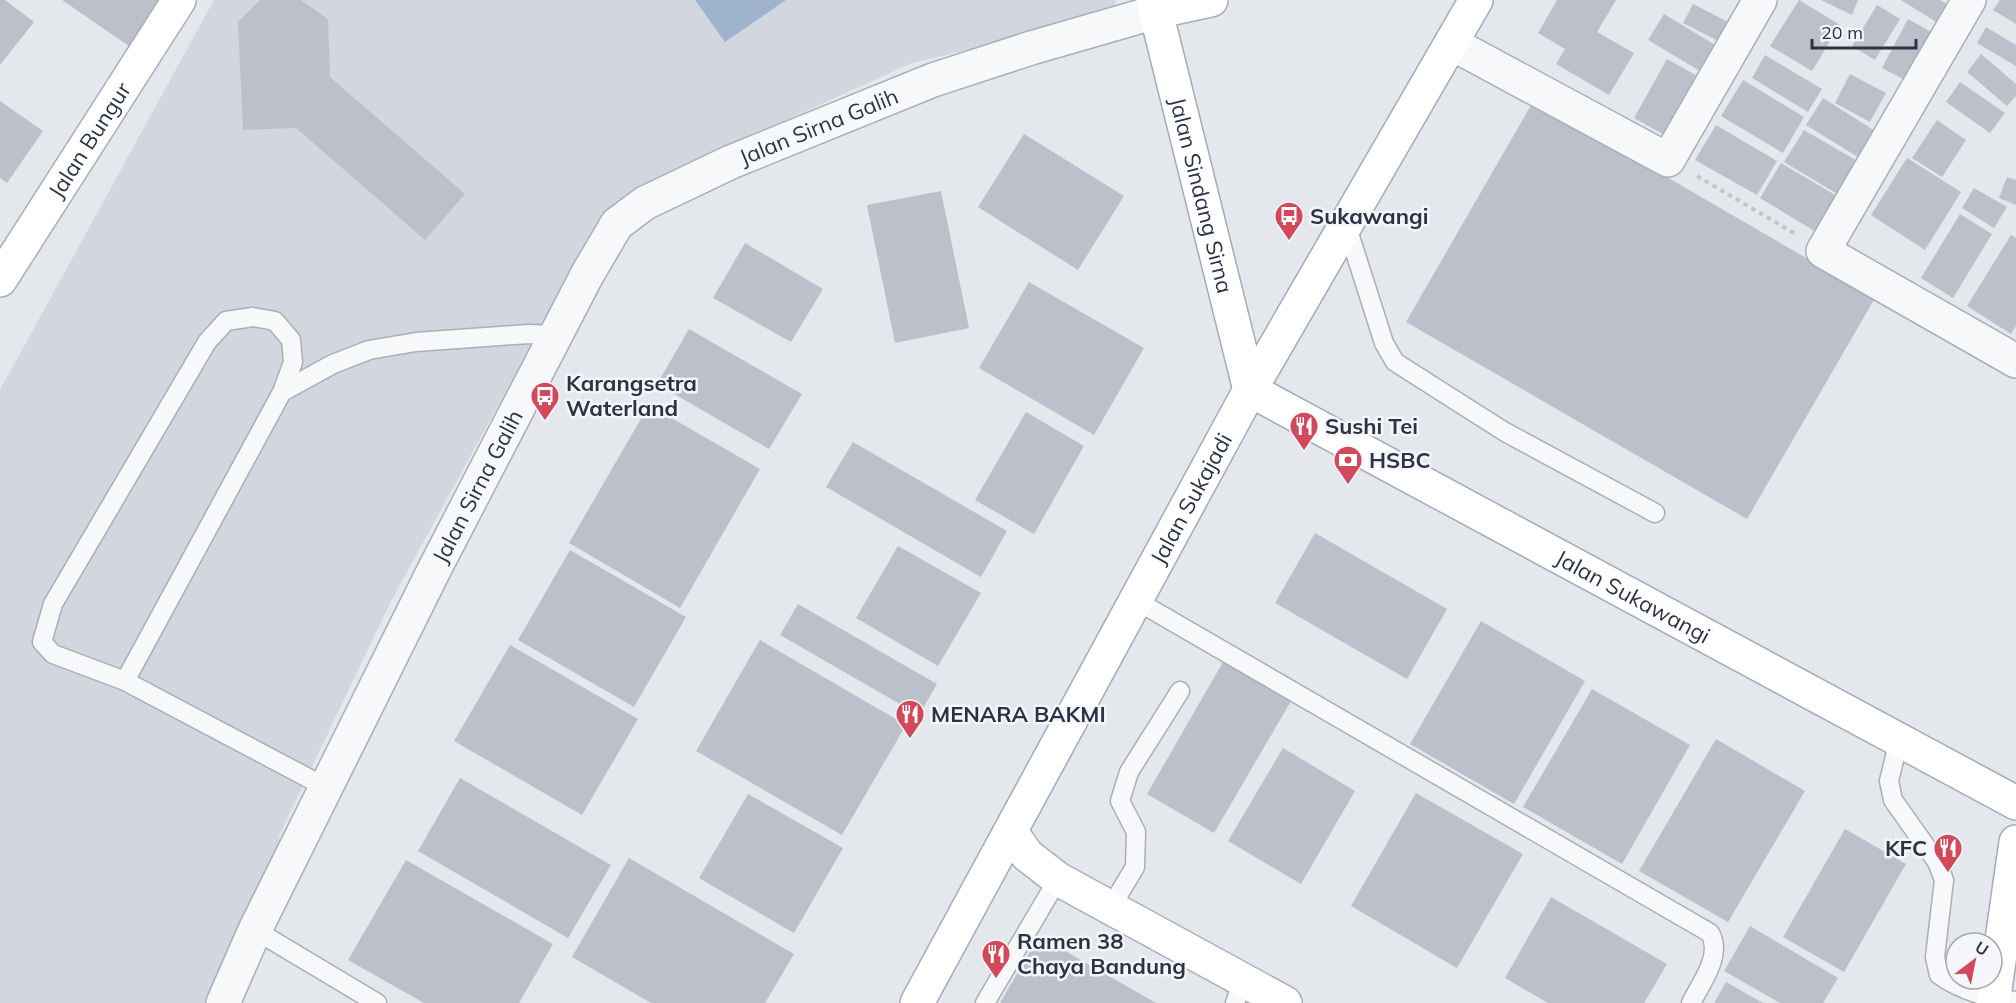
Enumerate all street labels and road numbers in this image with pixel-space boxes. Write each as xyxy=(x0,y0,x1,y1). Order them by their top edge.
street label: Jalan Bungur xyxy=(42,77,137,203)
street label: Jalan Sirna Galih xyxy=(735,82,902,171)
street label: Jalan Sindang Sirna xyxy=(1164,94,1239,296)
street label: Jalan Sirna Galih xyxy=(426,405,529,568)
street label: Jalan Sukajadi xyxy=(1144,428,1238,569)
street label: Jalan Sukawangi xyxy=(1551,543,1715,650)

